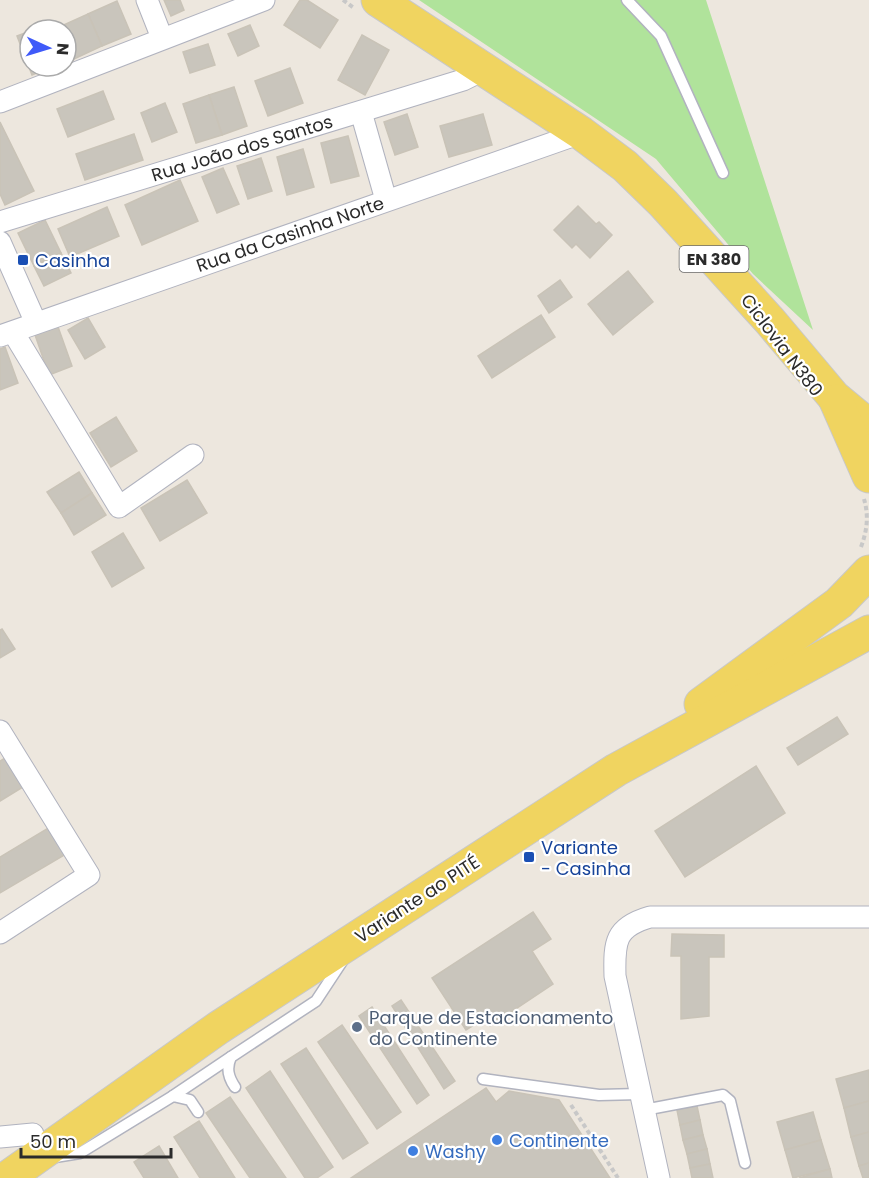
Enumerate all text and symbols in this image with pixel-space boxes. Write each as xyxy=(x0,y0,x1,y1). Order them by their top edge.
north arrow xyxy=(18,18,78,78)
text: N xyxy=(51,42,74,56)
street label: Rua João dos Santos xyxy=(148,108,336,188)
street label: Rua da Casinha Norte xyxy=(193,190,387,278)
road number: EN 380 xyxy=(680,246,748,272)
place label: Casinha xyxy=(35,248,110,273)
marker: Casinha xyxy=(16,253,30,267)
street label: Ciclovia N380 xyxy=(735,289,829,401)
place label: Variante - Casinha xyxy=(541,835,631,881)
street label: Variante ao PITÉ xyxy=(350,849,484,949)
marker: Variante - Casinha xyxy=(522,850,536,864)
place label: Parque de Estacionamento do Continente xyxy=(369,1005,613,1051)
marker: Parque de Estacionamento do Continente xyxy=(350,1020,364,1034)
scale bar xyxy=(21,1121,171,1159)
place label: Continente xyxy=(509,1128,609,1153)
text: 50 m xyxy=(30,1129,76,1154)
marker: Continente xyxy=(490,1133,504,1147)
place label: Washy xyxy=(425,1139,486,1164)
marker: Washy xyxy=(406,1144,420,1158)

